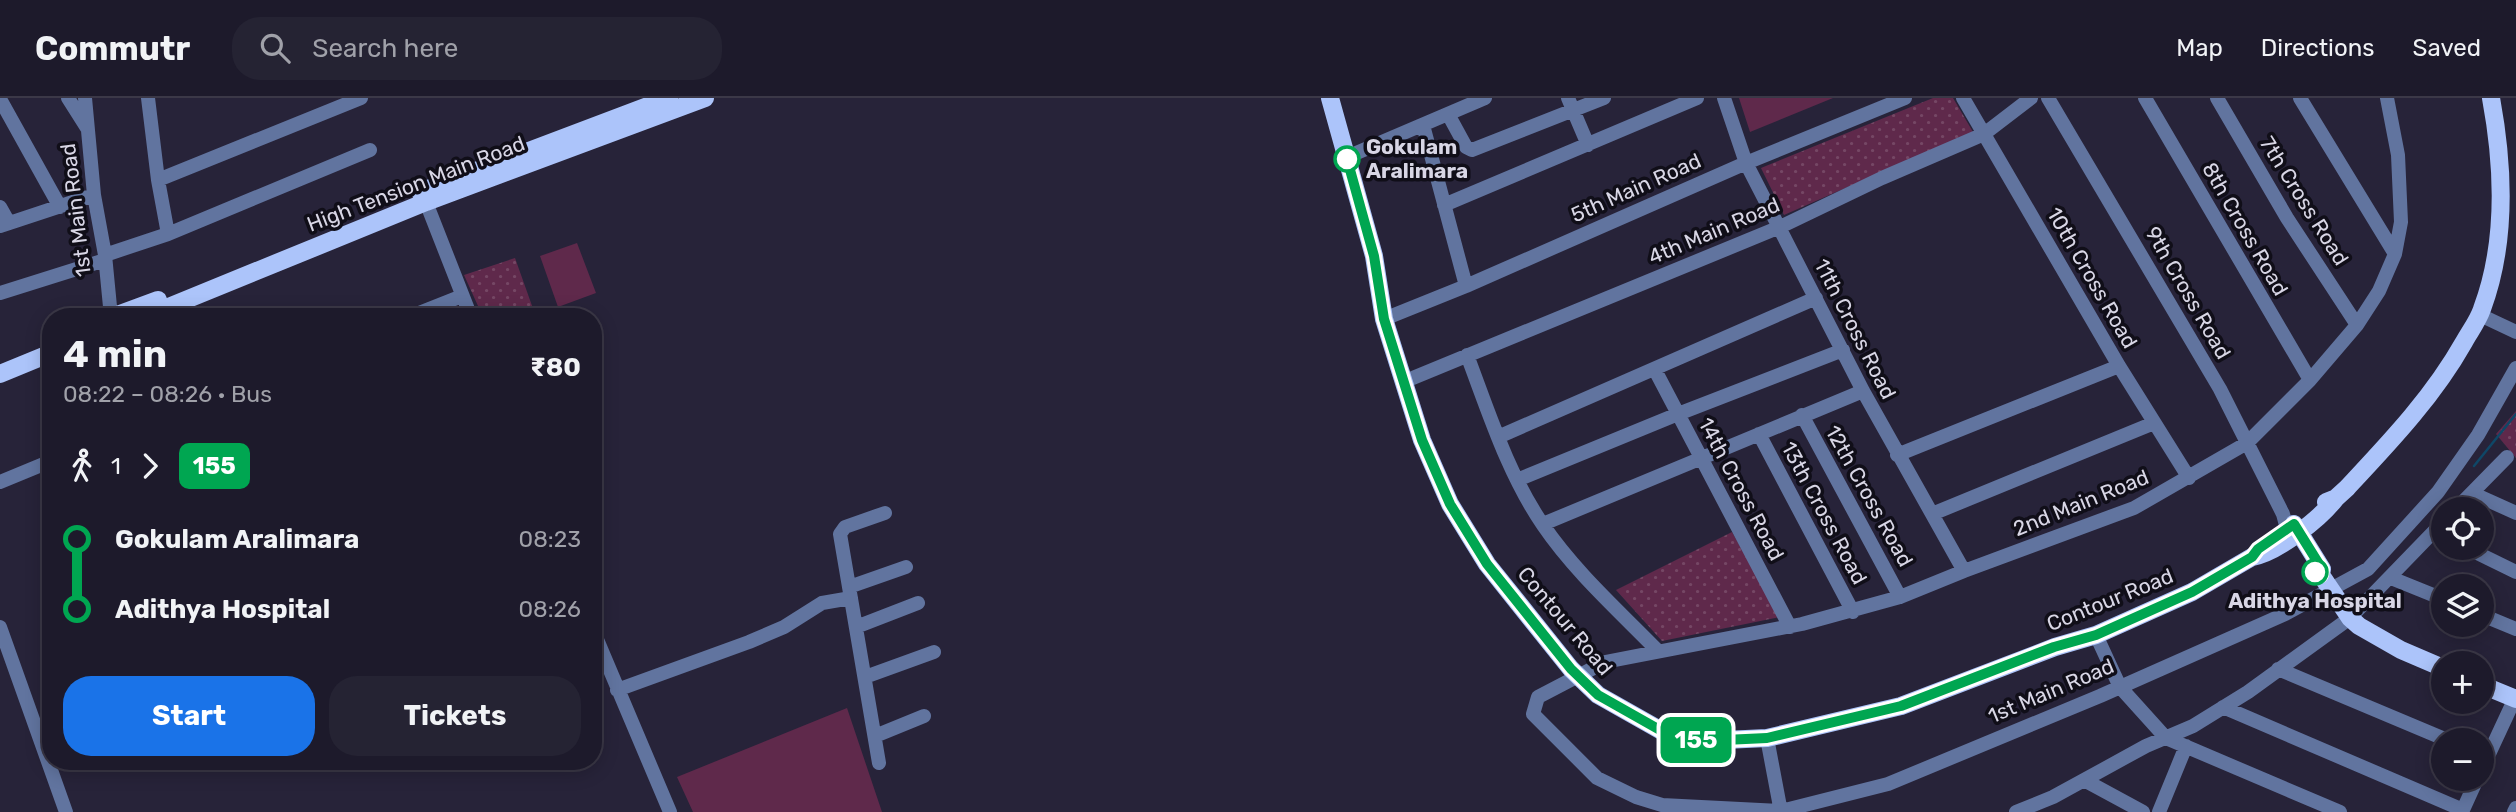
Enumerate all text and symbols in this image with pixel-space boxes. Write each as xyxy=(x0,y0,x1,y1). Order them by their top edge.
search box xyxy=(232,17,722,80)
text: Commutr xyxy=(35,29,190,68)
icon: search xyxy=(256,29,294,67)
text: Search here xyxy=(312,33,458,64)
text: Map xyxy=(2176,34,2223,62)
text: Directions xyxy=(2261,34,2374,62)
text: Saved xyxy=(2412,34,2481,62)
street label: High Tension Main Road xyxy=(303,130,528,237)
street label: 7th Cross Road xyxy=(2255,132,2354,270)
place label: Gokulam Aralimara xyxy=(1366,134,1468,183)
street label: 1st Main Road xyxy=(55,142,96,278)
marker: Gokulam Aralimara xyxy=(1334,146,1360,172)
street label: 5th Main Road xyxy=(1567,148,1705,227)
street label: 8th Cross Road xyxy=(2197,158,2294,300)
street label: 4th Main Road xyxy=(1644,192,1783,269)
street label: 10th Cross Road xyxy=(2042,203,2143,353)
street label: 9th Cross Road xyxy=(2140,222,2236,363)
street label: 11th Cross Road xyxy=(1809,254,1902,403)
text: 4 min xyxy=(63,331,167,377)
text: ₹80 xyxy=(530,352,581,383)
text: 08:22 – 08:26 · Bus xyxy=(63,380,272,408)
street label: 14th Cross Road xyxy=(1693,413,1790,565)
street label: 12th Cross Road xyxy=(1820,421,1919,571)
street label: 13th Cross Road xyxy=(1776,437,1873,588)
icon: walk xyxy=(63,447,101,485)
icon: forward xyxy=(131,447,169,485)
text: 1 xyxy=(111,452,121,480)
text: 155 xyxy=(193,452,236,480)
street label: 2nd Main Road xyxy=(2010,464,2152,541)
map controls xyxy=(2431,497,2494,791)
button: locate xyxy=(2431,497,2494,560)
text: Gokulam Aralimara xyxy=(115,524,359,555)
text: 08:23 xyxy=(519,525,581,553)
marker: Adithya Hospital xyxy=(2302,559,2328,585)
street label: Contour Road xyxy=(1513,561,1618,680)
street label: Contour Road xyxy=(2043,563,2177,636)
button: layers xyxy=(2431,574,2494,637)
place label: Adithya Hospital xyxy=(2228,588,2402,613)
text: Adithya Hospital xyxy=(115,594,330,625)
text: 08:26 xyxy=(519,595,581,623)
button: + xyxy=(2431,651,2494,714)
street label: 1st Main Road xyxy=(1984,653,2117,728)
button: Start xyxy=(63,676,315,756)
button: Tickets xyxy=(329,676,581,756)
line badge: 155 xyxy=(1656,717,1736,763)
text: 155 xyxy=(1675,726,1717,754)
button: − xyxy=(2431,728,2494,791)

